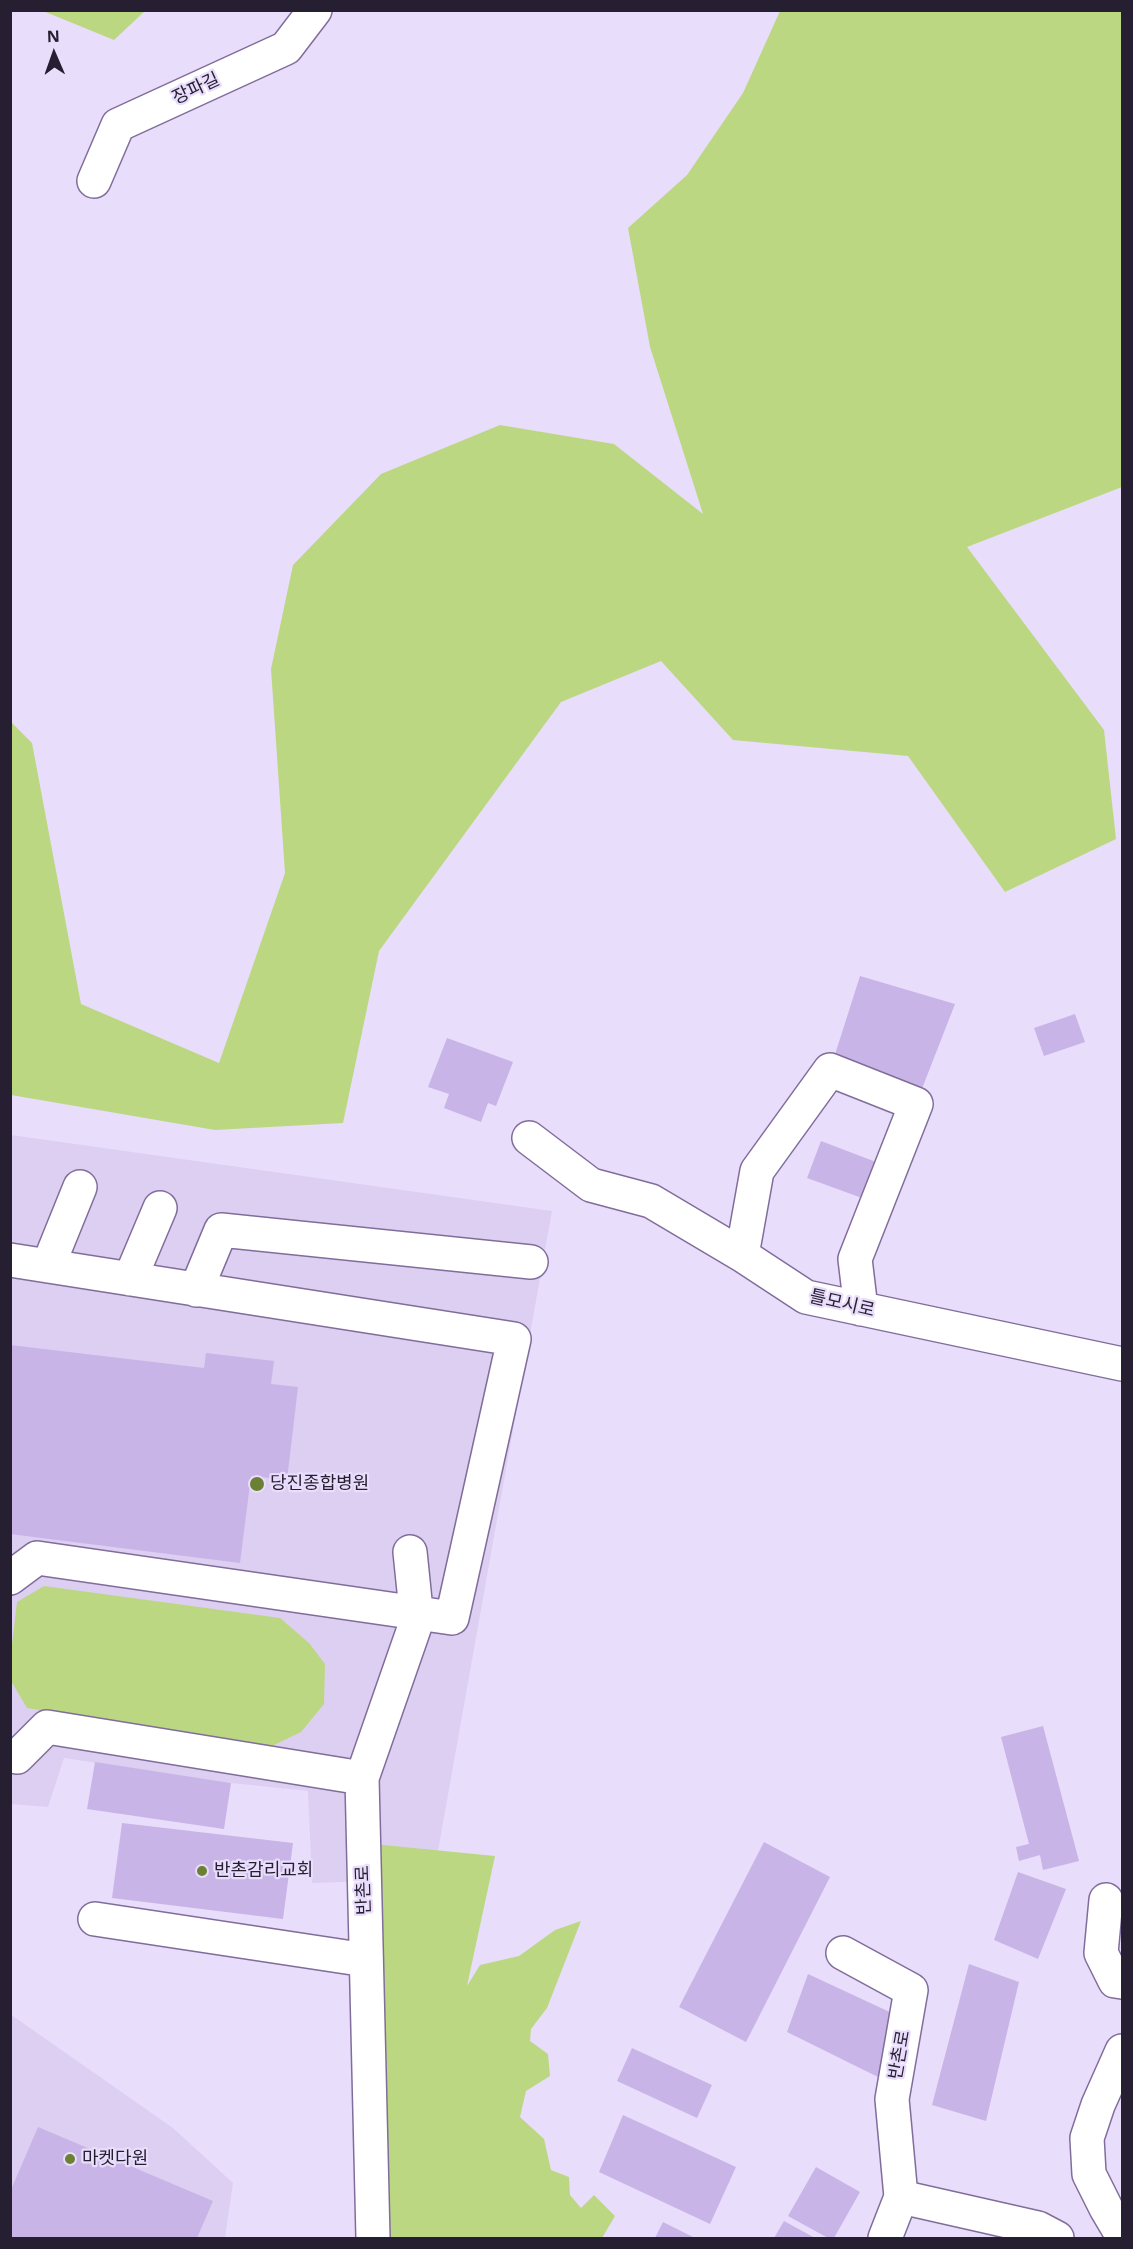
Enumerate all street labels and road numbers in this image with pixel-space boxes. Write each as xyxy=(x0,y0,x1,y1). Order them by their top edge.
street label: 장파길 xyxy=(169,69,223,109)
street label: 틀모시로 xyxy=(807,1286,877,1322)
street label: 반촌로 xyxy=(352,1865,376,1915)
street label: 반촌로 xyxy=(885,2029,915,2081)

